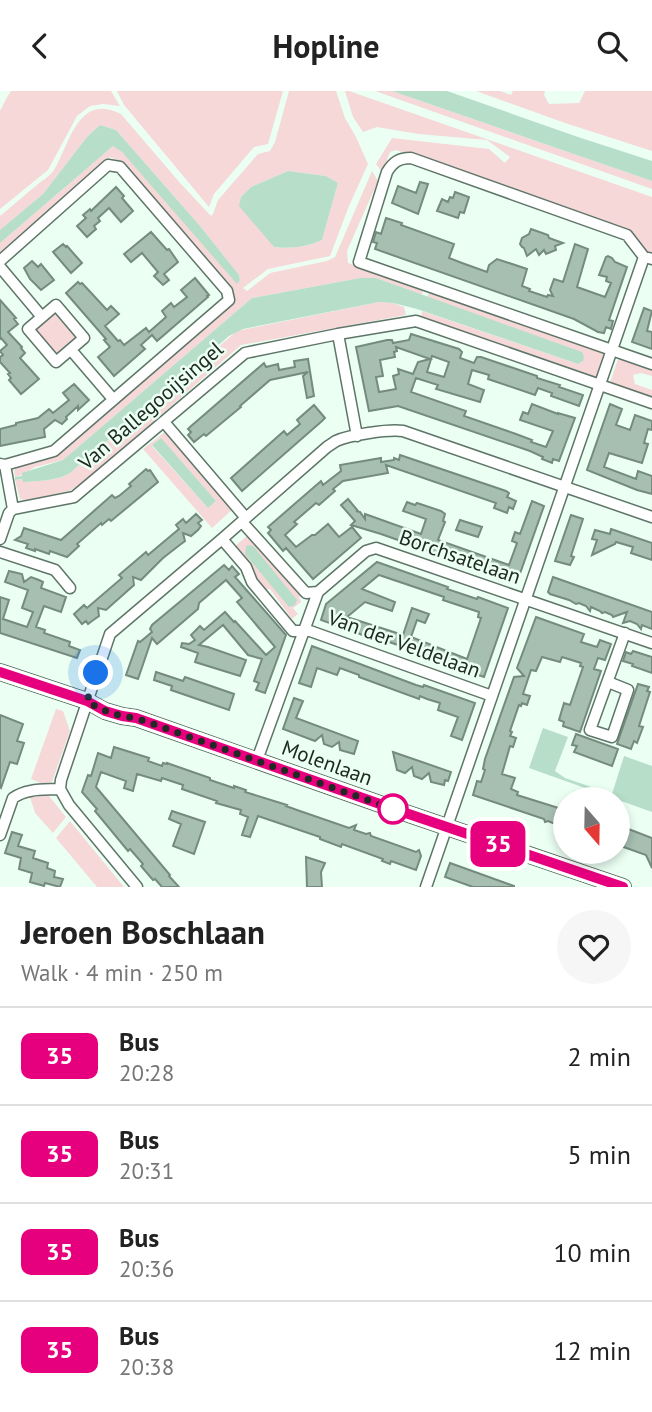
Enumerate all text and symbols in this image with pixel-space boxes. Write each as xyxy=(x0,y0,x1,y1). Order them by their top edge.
text: Hopline xyxy=(272,25,380,67)
icon: back xyxy=(21,27,59,65)
icon: search xyxy=(593,27,631,65)
street label: Van Ballegooijsingel xyxy=(72,335,229,476)
street label: Borchsatelaan xyxy=(396,523,525,590)
street label: Van der Veldelaan xyxy=(323,603,484,684)
your location xyxy=(78,655,113,690)
street label: Molenlaan xyxy=(278,734,376,791)
north arrow xyxy=(553,787,630,865)
map controls xyxy=(553,787,630,864)
unlabelled marker xyxy=(378,794,408,824)
line badge: 35 xyxy=(466,821,530,867)
text: 35 xyxy=(484,828,512,859)
text: Jeroen Boschlaan xyxy=(21,910,265,953)
button: heart xyxy=(557,910,631,984)
text: Walk · 4 min · 250 m xyxy=(21,958,223,987)
text: Bus xyxy=(119,1025,159,1058)
text: 35 xyxy=(46,1040,73,1071)
text: 2 min xyxy=(568,1040,631,1073)
text: 20:28 xyxy=(119,1058,174,1087)
text: Bus xyxy=(119,1123,159,1156)
text: 35 xyxy=(46,1138,73,1169)
text: 5 min xyxy=(568,1138,631,1171)
text: 20:31 xyxy=(119,1156,174,1185)
text: Bus xyxy=(119,1221,159,1254)
text: 35 xyxy=(46,1236,73,1267)
text: 10 min xyxy=(553,1236,631,1269)
text: 20:36 xyxy=(119,1254,174,1283)
text: Bus xyxy=(119,1319,159,1352)
text: 35 xyxy=(46,1334,73,1365)
text: 12 min xyxy=(553,1334,631,1367)
text: 20:38 xyxy=(119,1352,174,1381)

